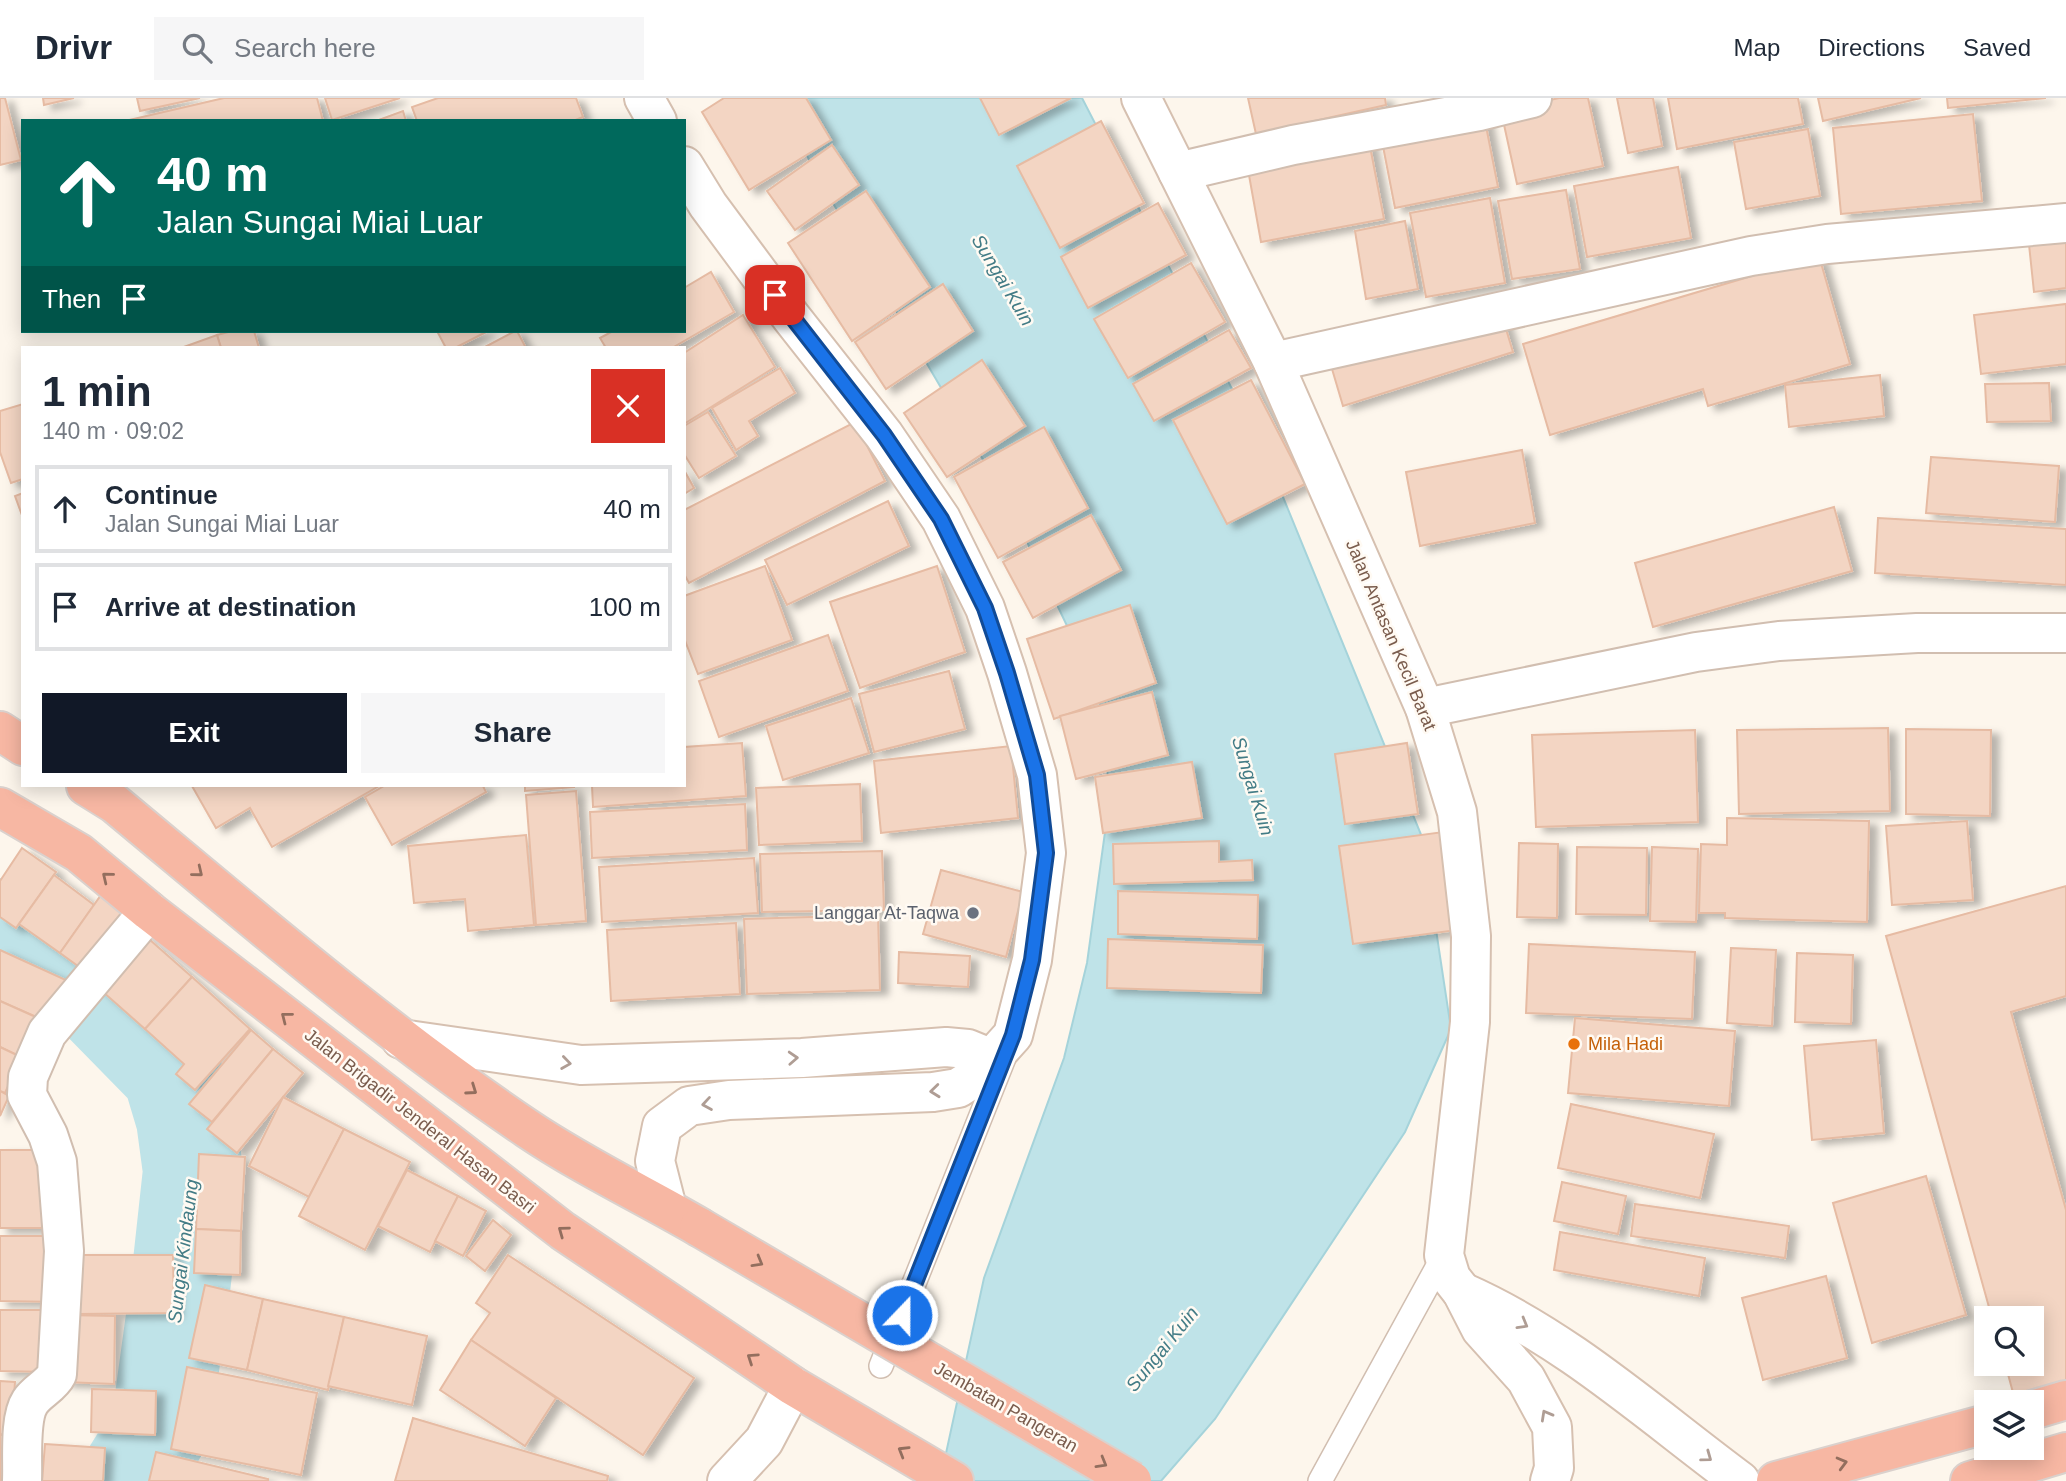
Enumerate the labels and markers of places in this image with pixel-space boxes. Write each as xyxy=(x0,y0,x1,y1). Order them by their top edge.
pin xyxy=(745,265,805,325)
place label: Langgar At-Taqwa xyxy=(814,903,960,923)
marker: Langgar At-Taqwa xyxy=(965,905,981,921)
place label: Mila Hadi xyxy=(1588,1034,1663,1054)
marker: Mila Hadi xyxy=(1566,1036,1582,1052)

